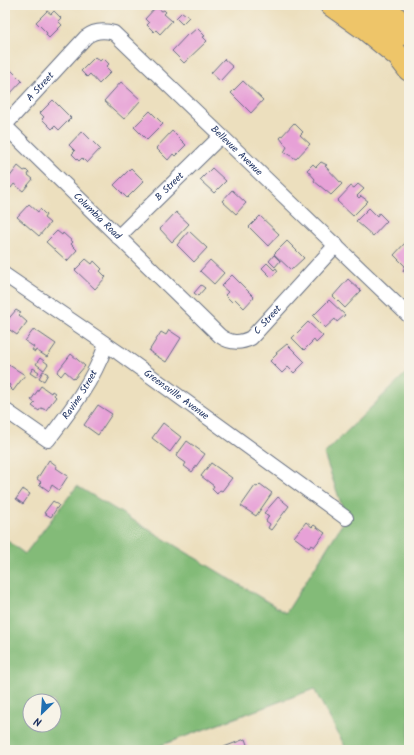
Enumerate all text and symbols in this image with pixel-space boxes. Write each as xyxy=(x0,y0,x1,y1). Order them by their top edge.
street label: A Street xyxy=(22,68,58,105)
street label: Bellevue Avenue xyxy=(207,122,267,180)
street label: B Street xyxy=(151,168,188,205)
street label: Columbia Road xyxy=(69,189,126,244)
street label: C Street xyxy=(250,301,286,338)
street label: Greensville Avenue xyxy=(140,365,213,424)
street label: Ravine Street xyxy=(58,367,102,423)
north arrow xyxy=(22,693,62,733)
text: N xyxy=(31,712,45,731)

